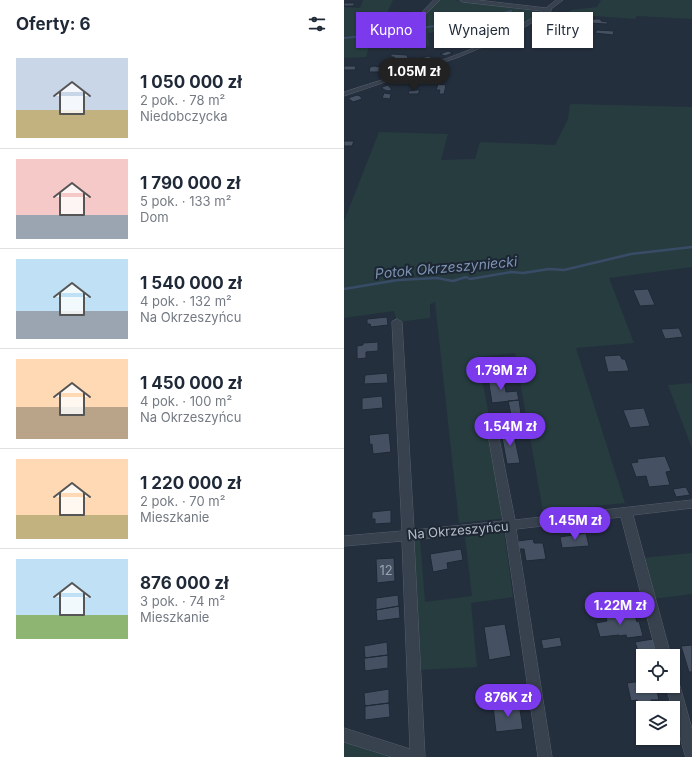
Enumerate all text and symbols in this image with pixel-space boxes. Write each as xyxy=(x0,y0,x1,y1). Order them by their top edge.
chip: Kupno xyxy=(356,12,426,48)
chip: Wynajem xyxy=(434,12,524,48)
chip: Filtry xyxy=(532,12,593,48)
icon: filters xyxy=(306,13,328,35)
text: Oferty: 6 xyxy=(16,14,90,34)
pin: 1.05M zł xyxy=(373,58,455,92)
text: 1.05M zł xyxy=(388,63,440,79)
text: 1 050 000 zł xyxy=(140,72,242,92)
icon: home xyxy=(48,74,96,122)
text: 2 pok. · 78 m² xyxy=(140,92,225,108)
text: Niedobczycka xyxy=(140,108,228,124)
text: 1 790 000 zł xyxy=(140,173,240,193)
icon: home xyxy=(48,175,96,223)
text: 5 pok. · 133 m² xyxy=(140,193,231,209)
text: Dom xyxy=(140,209,169,225)
water label: Potok Okrzeszyniecki xyxy=(374,252,518,282)
text: 1 540 000 zł xyxy=(140,273,242,293)
icon: home xyxy=(48,275,96,323)
text: 4 pok. · 132 m² xyxy=(140,293,232,309)
text: Na Okrzeszyńcu xyxy=(140,309,241,325)
pin: 1.79M zł xyxy=(460,357,542,391)
text: 1.79M zł xyxy=(475,362,527,378)
text: 1 450 000 zł xyxy=(140,373,242,393)
icon: home xyxy=(48,375,96,423)
text: 4 pok. · 100 m² xyxy=(140,393,232,409)
text: Na Okrzeszyńcu xyxy=(140,409,241,425)
pin: 1.54M zł xyxy=(469,413,551,447)
text: 1.54M zł xyxy=(483,418,537,434)
text: 1 220 000 zł xyxy=(140,473,241,493)
icon: home xyxy=(48,475,96,523)
text: 2 pok. · 70 m² xyxy=(140,493,225,509)
pin: 1.45M zł xyxy=(534,507,616,541)
text: Mieszkanie xyxy=(140,509,209,525)
text: 1.45M zł xyxy=(548,512,602,528)
street label: Na Okrzeszyńcu xyxy=(407,518,509,542)
house number: 12 xyxy=(379,562,393,578)
text: 876 000 zł xyxy=(140,573,229,593)
icon: home xyxy=(48,575,96,623)
pin: 1.22M zł xyxy=(579,592,661,626)
text: 3 pok. · 74 m² xyxy=(140,593,225,609)
text: 1.22M zł xyxy=(594,597,646,613)
text: Mieszkanie xyxy=(140,609,209,625)
map controls xyxy=(636,649,680,745)
button: locate xyxy=(636,649,680,693)
pin: 876K zł xyxy=(471,684,545,718)
text: 876K zł xyxy=(484,689,532,705)
button: layers xyxy=(636,701,680,745)

